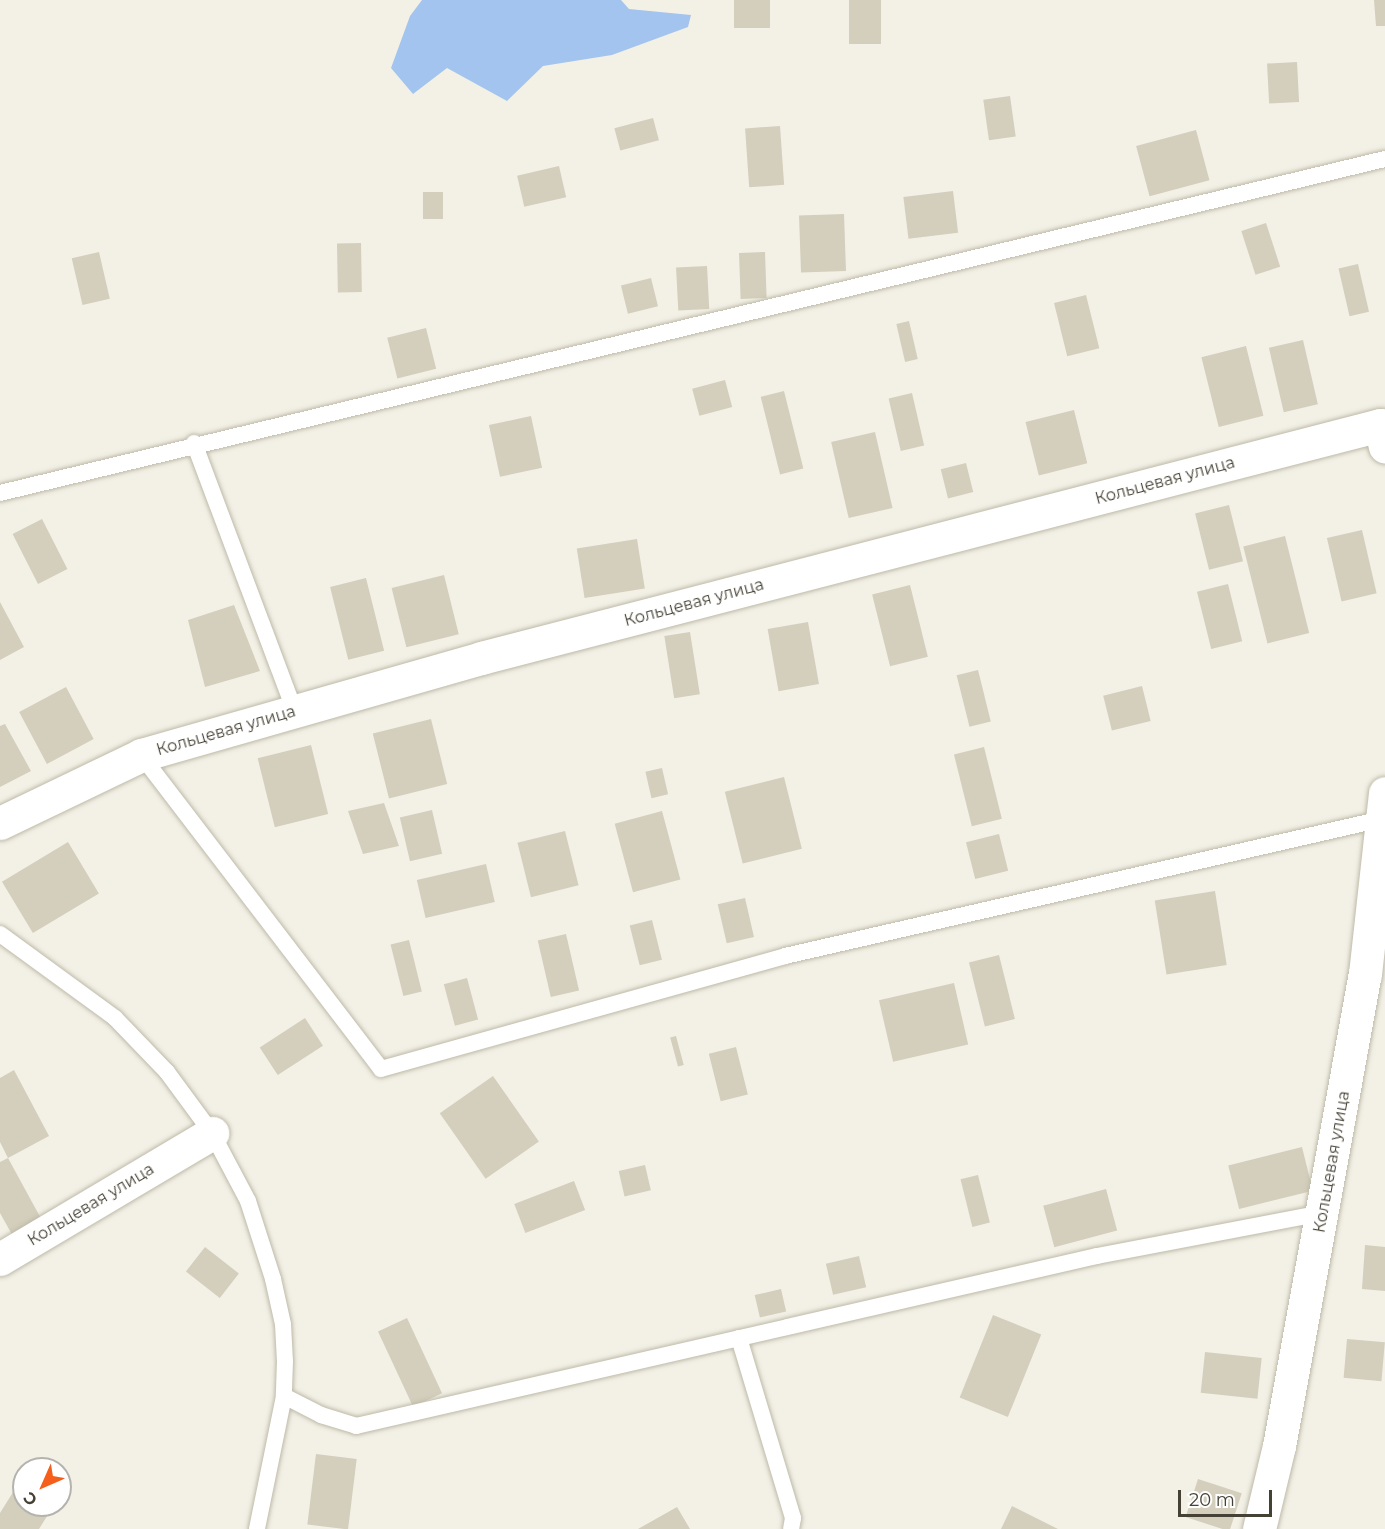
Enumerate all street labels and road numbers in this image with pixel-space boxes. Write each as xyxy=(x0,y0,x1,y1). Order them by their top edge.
street label: Кольцевая улица xyxy=(1093,453,1237,509)
street label: Кольцевая улица xyxy=(622,575,766,631)
street label: Кольцевая улица xyxy=(154,702,298,760)
street label: Кольцевая улица xyxy=(1310,1090,1354,1234)
street label: Кольцевая улица xyxy=(24,1160,158,1250)

